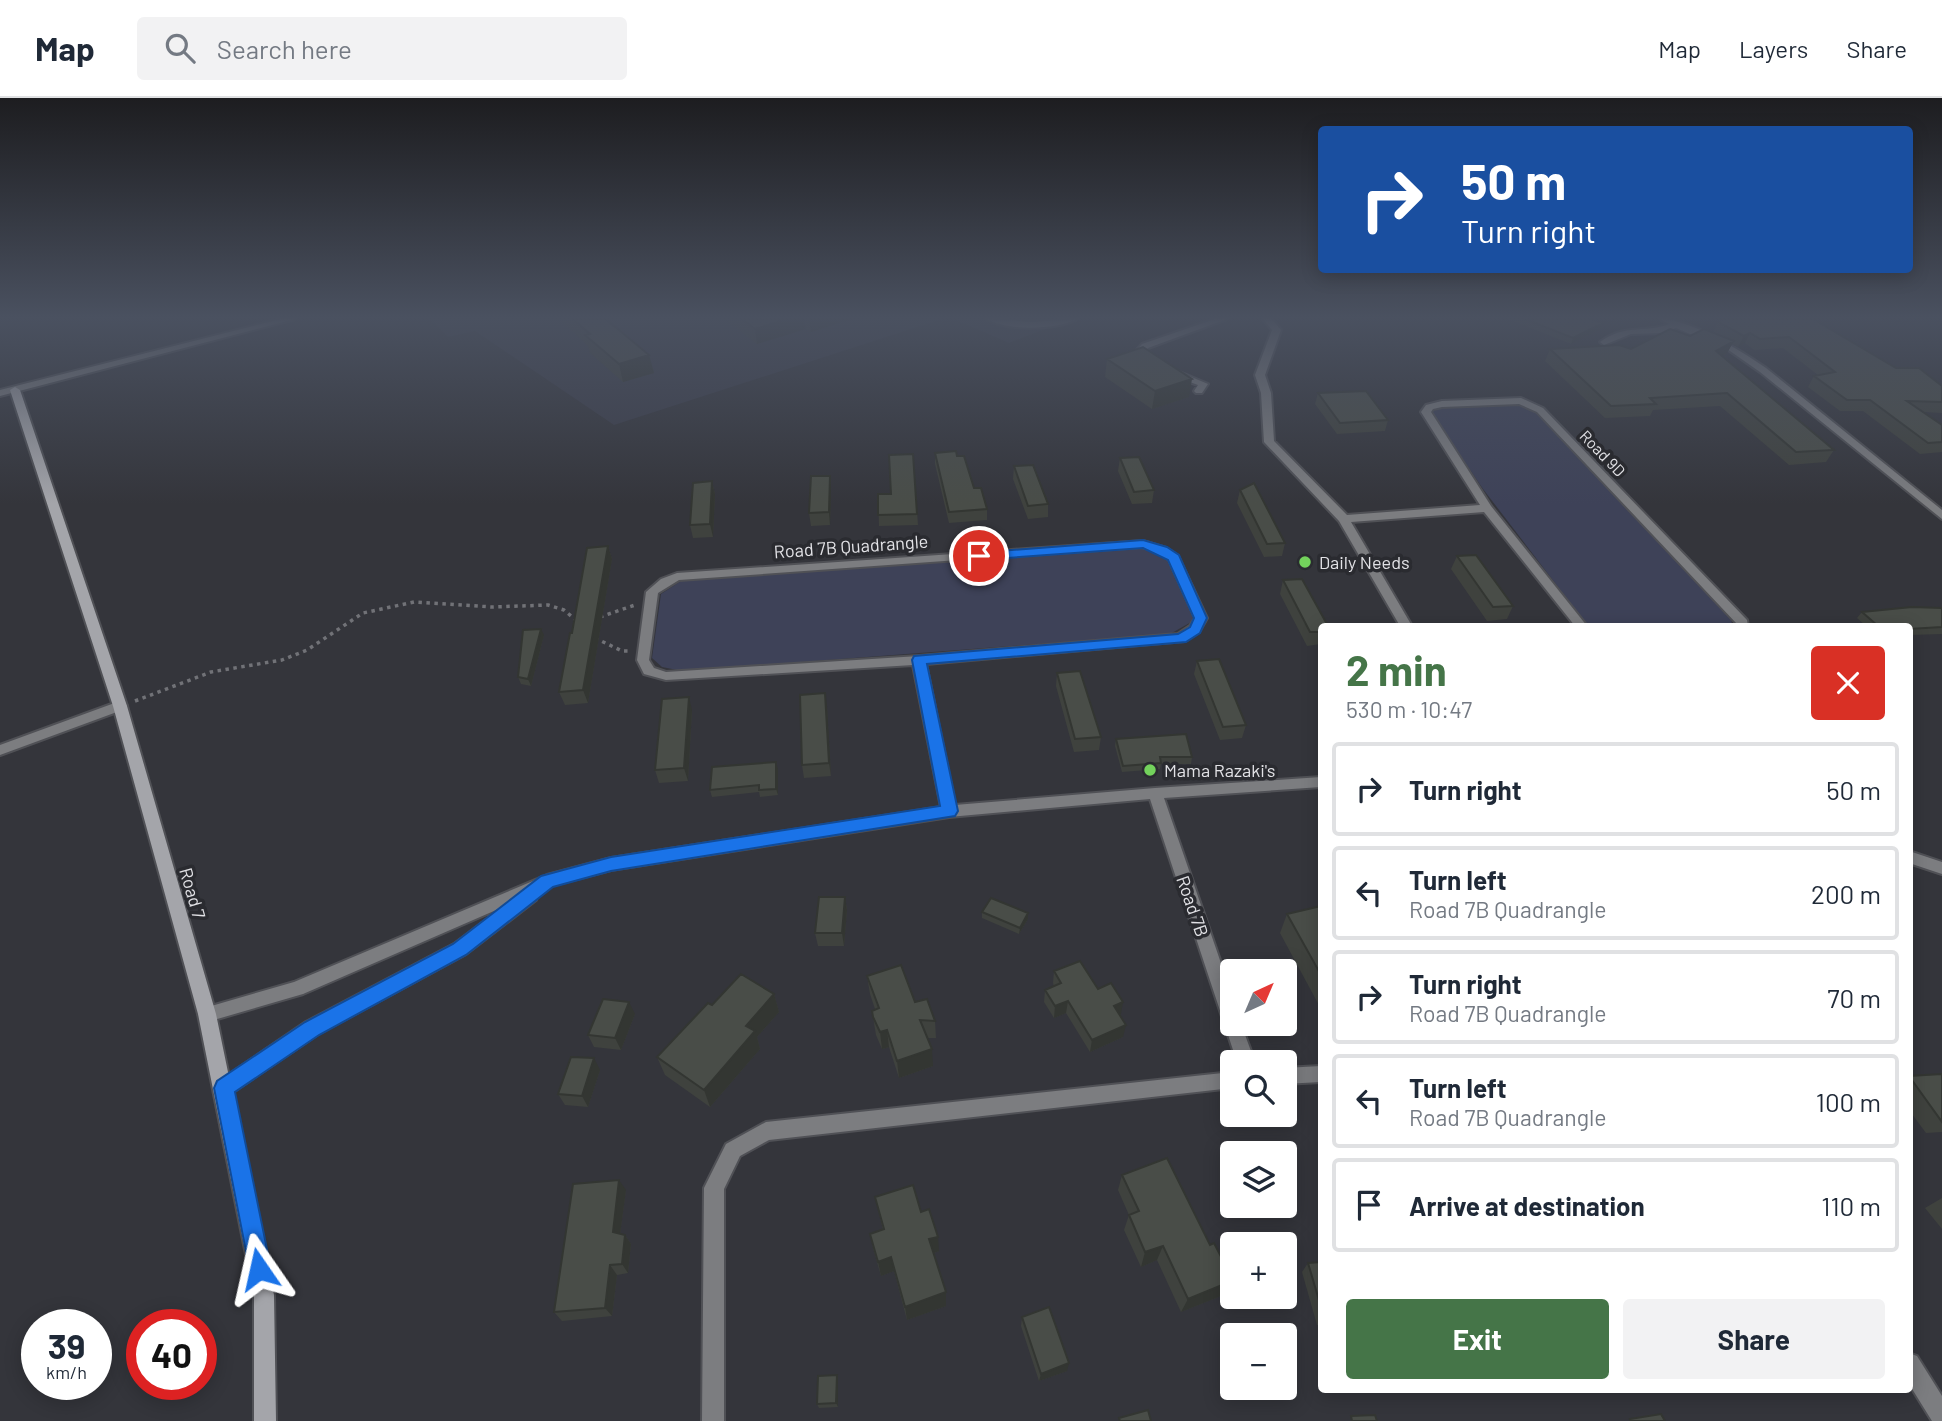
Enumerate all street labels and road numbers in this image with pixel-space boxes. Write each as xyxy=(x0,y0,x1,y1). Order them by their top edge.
street label: Road 9D xyxy=(1576,426,1630,480)
street label: Road 7B Quadrangle xyxy=(773,530,929,562)
street label: Road 7 xyxy=(175,865,211,921)
street label: Road 7B xyxy=(1172,873,1214,939)

